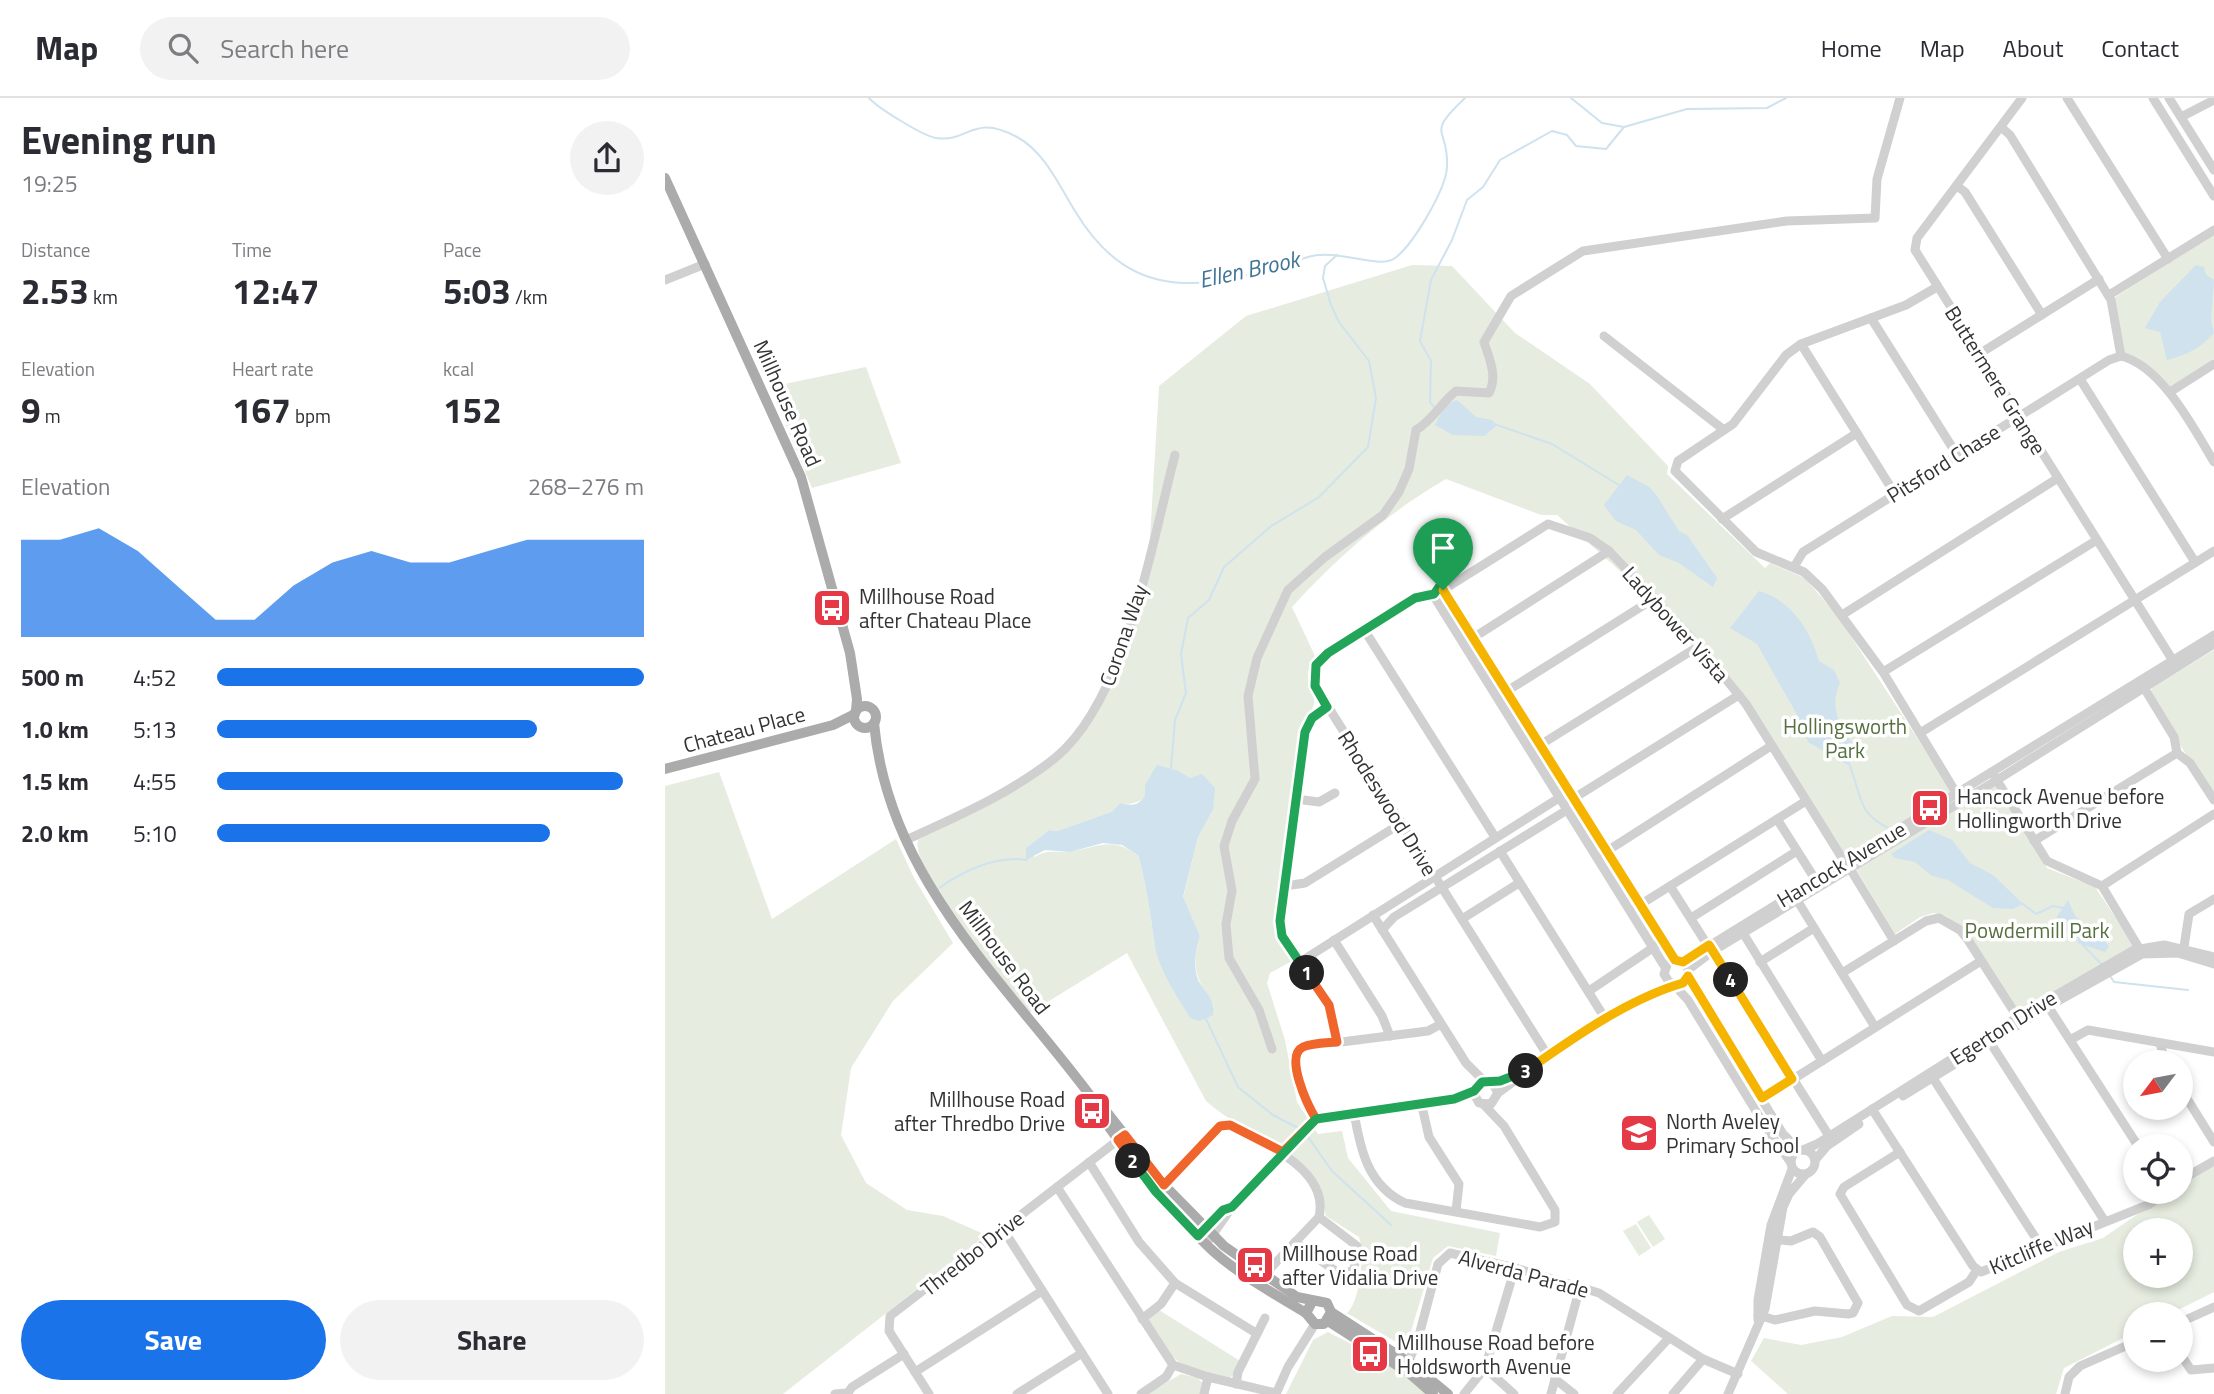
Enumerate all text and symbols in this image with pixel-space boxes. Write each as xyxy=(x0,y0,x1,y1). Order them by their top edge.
search box xyxy=(140,17,630,80)
text: Map xyxy=(35,23,98,73)
icon: search xyxy=(164,29,202,67)
text: Search here xyxy=(220,29,349,68)
text: Home xyxy=(1821,30,1882,66)
text: Map xyxy=(1920,30,1965,66)
text: About xyxy=(2003,30,2063,66)
text: Contact xyxy=(2101,30,2179,66)
text: Evening run xyxy=(21,111,217,169)
button: share xyxy=(570,121,644,195)
text: 19:25 xyxy=(21,166,78,201)
text: Distance xyxy=(21,235,90,264)
text: Time xyxy=(232,235,272,264)
text: Pace xyxy=(443,235,481,264)
water label: Ellen Brook xyxy=(1196,241,1305,297)
text: 2.53 xyxy=(21,264,89,318)
text: 12:47 xyxy=(232,264,319,318)
text: 5:03 xyxy=(443,264,511,318)
text: km xyxy=(89,282,118,311)
text: /km xyxy=(511,282,548,311)
street label: Buttermere Grange xyxy=(1937,299,2055,461)
street label: Millhouse Road xyxy=(746,334,830,472)
text: Elevation xyxy=(21,354,95,383)
text: Heart rate xyxy=(232,354,314,383)
text: kcal xyxy=(443,354,474,383)
text: 9 xyxy=(21,383,41,437)
text: 167 xyxy=(232,383,291,437)
text: 152 xyxy=(443,383,502,437)
text: m xyxy=(41,401,61,430)
text: bpm xyxy=(291,401,331,430)
street label: Pitsford Chase xyxy=(1880,415,2006,511)
text: Elevation xyxy=(21,469,110,504)
text: 268–276 m xyxy=(528,469,644,504)
pin xyxy=(1413,518,1473,590)
icon: arrive xyxy=(1424,529,1462,567)
street label: Ladybower Vista xyxy=(1615,559,1737,690)
place label: Millhouse Road after Chateau Place xyxy=(859,580,1031,636)
street label: Corona Way xyxy=(1091,580,1155,690)
bus stop icon: Millhouse Road after Chateau Place xyxy=(811,587,853,629)
text: 500 m xyxy=(21,660,84,695)
text: 4:52 xyxy=(133,660,177,695)
street label: Chateau Place xyxy=(680,697,808,761)
park label: Hollingsworth Park xyxy=(1783,710,1907,766)
text: 1.0 km xyxy=(21,712,89,747)
text: 5:13 xyxy=(133,712,177,747)
street label: Rhodeswood Drive xyxy=(1330,724,1446,882)
text: 1.5 km xyxy=(21,764,89,799)
text: 4:55 xyxy=(133,764,177,799)
place label: Hancock Avenue before Hollingworth Drive xyxy=(1957,780,2164,836)
bus stop icon: Hancock Avenue before Hollingworth Drive xyxy=(1909,787,1951,829)
street label: Hancock Avenue xyxy=(1770,813,1912,915)
text: 2.0 km xyxy=(21,816,89,851)
text: 5:10 xyxy=(133,816,177,851)
street label: Millhouse Road xyxy=(951,893,1059,1021)
park label: Powdermill Park xyxy=(1965,914,2109,946)
pin: 1 xyxy=(1289,956,1325,990)
text: 1 xyxy=(1301,958,1312,987)
pin: 4 xyxy=(1713,962,1749,998)
text: 4 xyxy=(1725,965,1736,994)
street label: Egerton Drive xyxy=(1944,982,2062,1072)
north arrow xyxy=(2123,1050,2193,1120)
map controls xyxy=(2123,1050,2193,1372)
pin: 3 xyxy=(1509,1054,1543,1088)
text: 3 xyxy=(1520,1056,1531,1085)
place label: Millhouse Road after Thredbo Drive xyxy=(894,1083,1065,1139)
bus stop icon: Millhouse Road after Thredbo Drive xyxy=(1071,1090,1113,1132)
place label: North Aveley Primary School xyxy=(1666,1105,1799,1161)
school or university icon: North Aveley Primary School xyxy=(1618,1112,1660,1154)
button: locate xyxy=(2123,1134,2193,1204)
pin: 2 xyxy=(1115,1144,1151,1178)
text: 2 xyxy=(1127,1146,1138,1175)
street label: Thredbo Drive xyxy=(913,1202,1031,1304)
street label: Kitcliffe Way xyxy=(1984,1210,2098,1282)
button: + xyxy=(2123,1218,2193,1288)
place label: Millhouse Road after Vidalia Drive xyxy=(1282,1237,1438,1293)
street label: Alverda Parade xyxy=(1455,1240,1593,1306)
bus stop icon: Millhouse Road after Vidalia Drive xyxy=(1234,1244,1276,1286)
button: Save xyxy=(21,1300,326,1380)
button: Share xyxy=(340,1300,644,1380)
button: − xyxy=(2123,1302,2193,1372)
place label: Millhouse Road before Holdsworth Avenue xyxy=(1397,1326,1595,1382)
bus stop icon: Millhouse Road before Holdsworth Avenue xyxy=(1349,1333,1391,1375)

